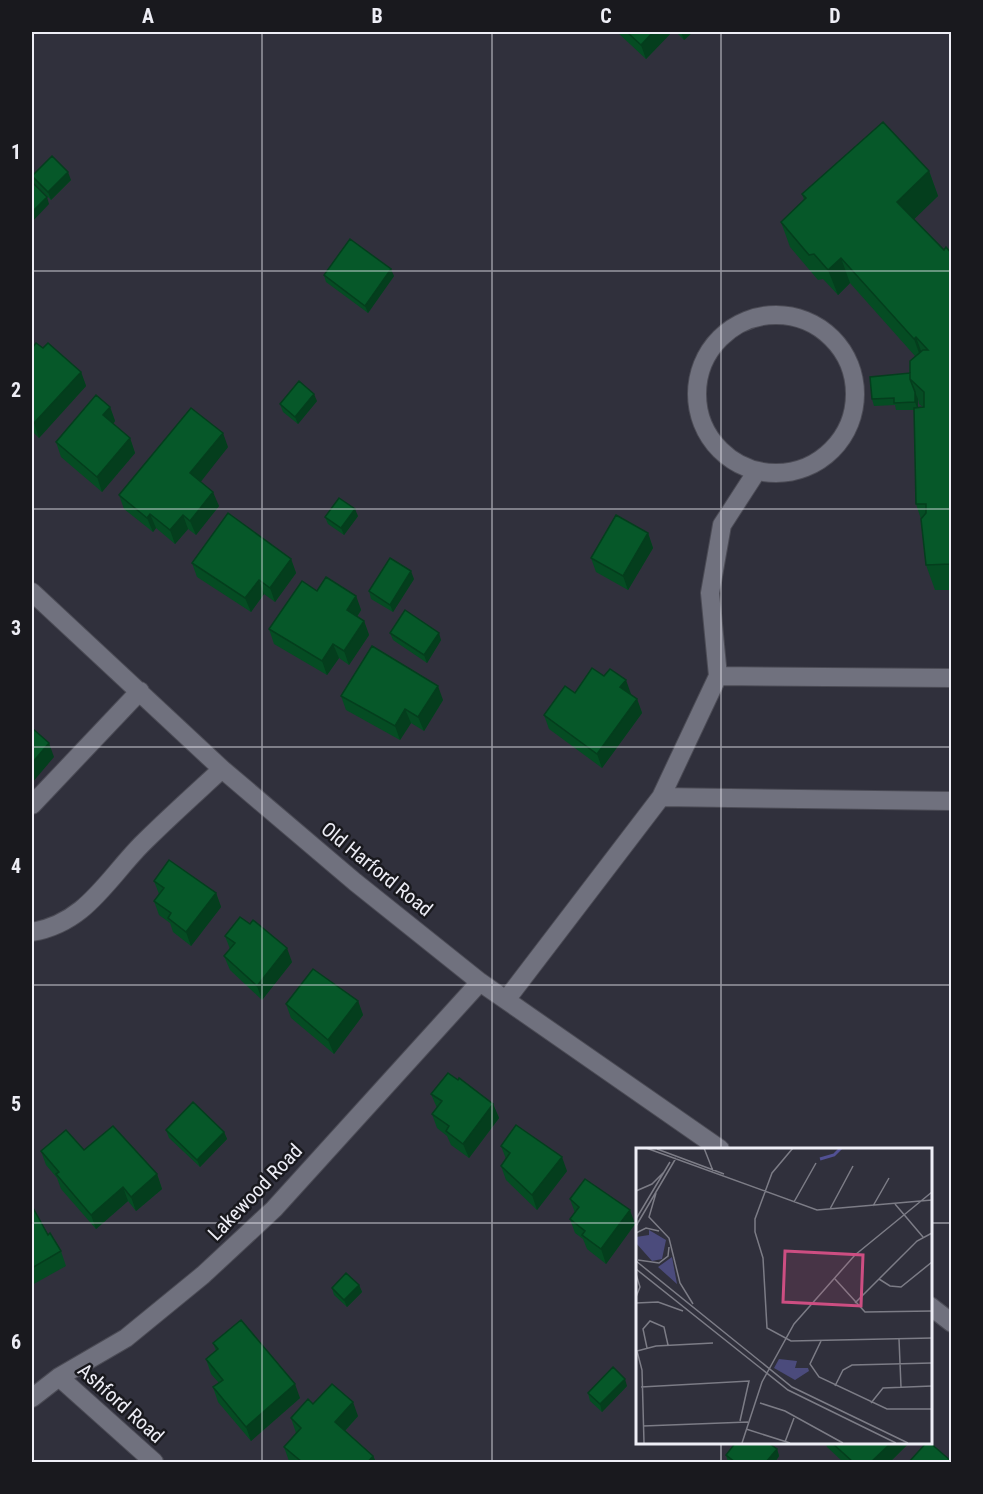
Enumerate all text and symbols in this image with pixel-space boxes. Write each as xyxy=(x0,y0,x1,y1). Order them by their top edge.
text: A xyxy=(142,4,154,28)
text: B xyxy=(371,4,383,28)
text: C xyxy=(600,4,612,28)
text: D xyxy=(829,4,841,28)
text: 1 xyxy=(11,140,21,164)
text: 2 xyxy=(11,378,21,402)
text: 3 xyxy=(11,616,21,640)
street label: Old Harford Road xyxy=(316,817,438,921)
text: 4 xyxy=(11,854,21,878)
text: 5 xyxy=(11,1092,21,1116)
street label: Lakewood Road xyxy=(203,1139,307,1245)
inset map xyxy=(636,1148,932,1443)
text: 6 xyxy=(11,1330,21,1354)
street label: Ashford Road xyxy=(73,1358,169,1448)

